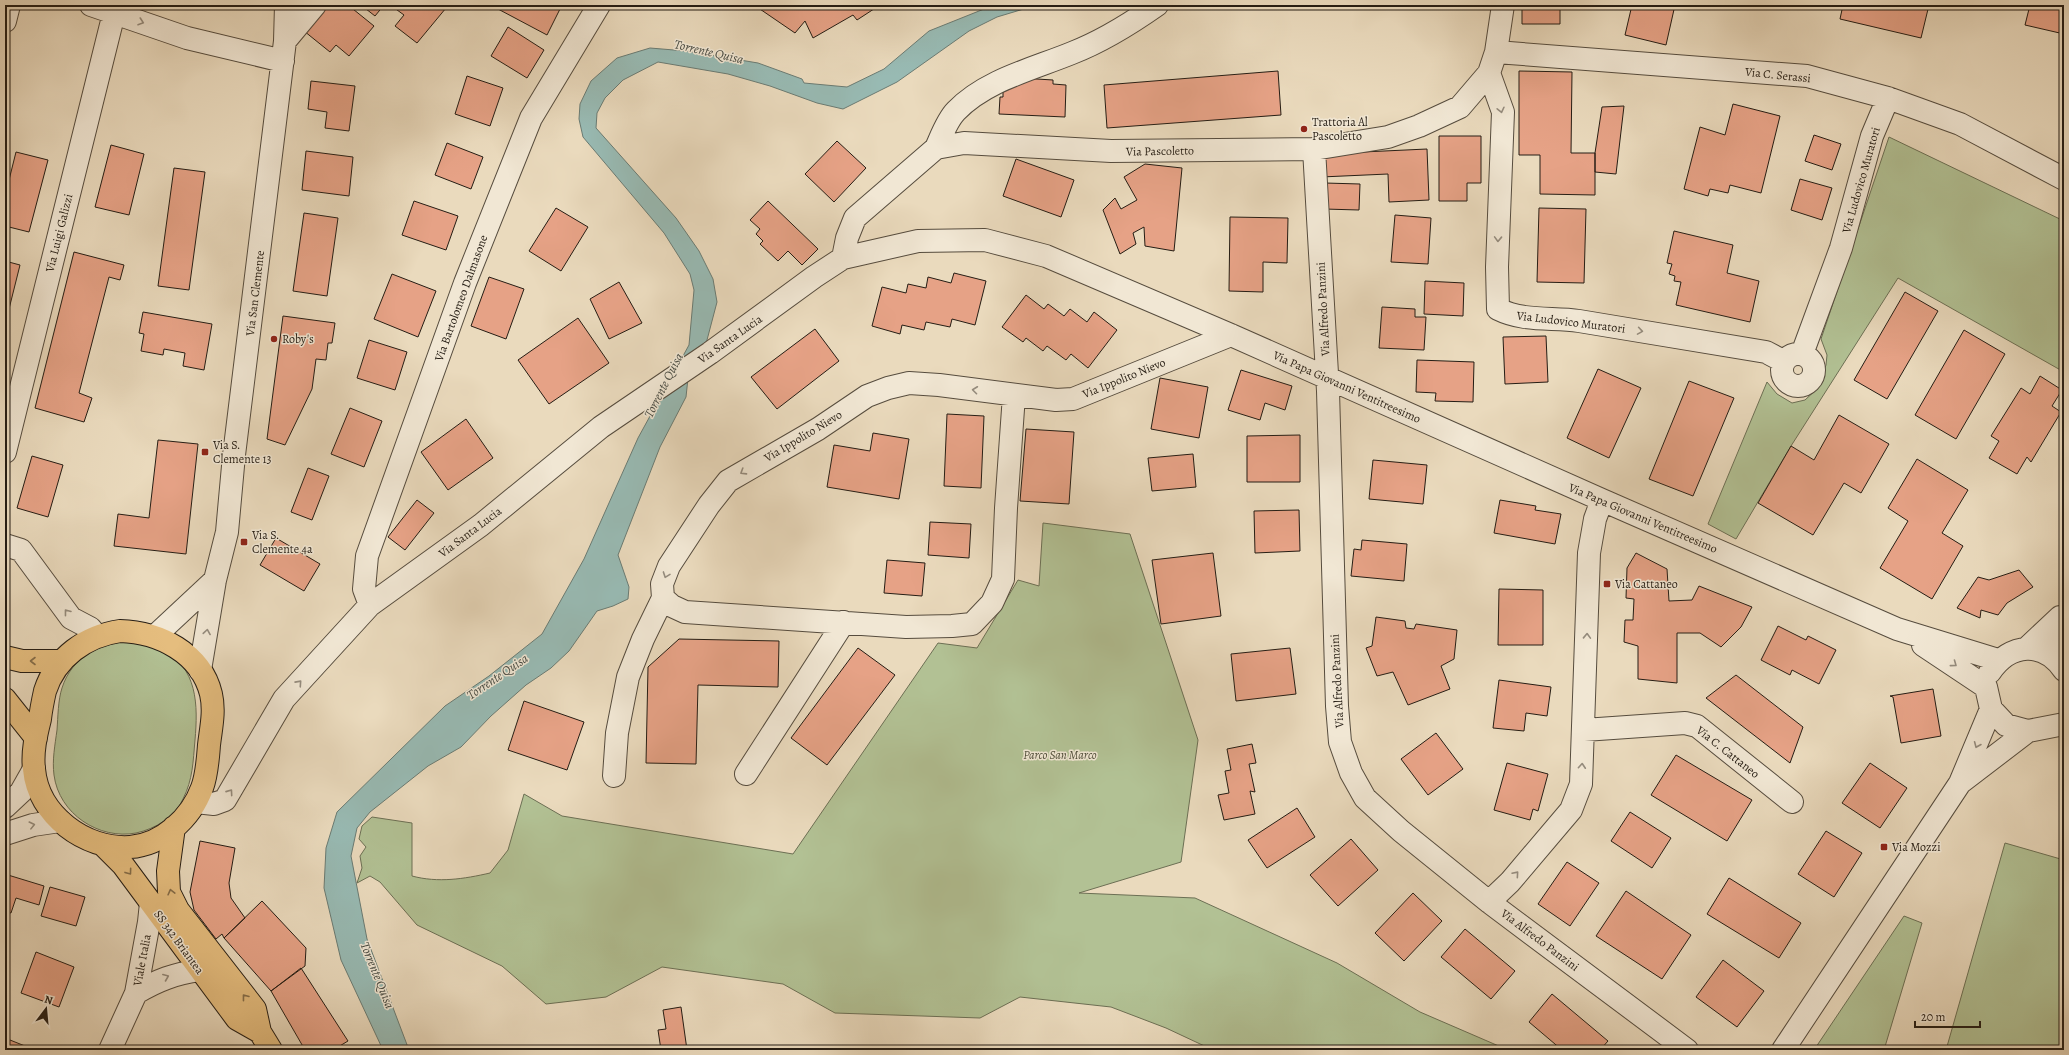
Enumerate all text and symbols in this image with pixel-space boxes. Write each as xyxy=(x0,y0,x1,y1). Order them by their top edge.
one-way arrow xyxy=(137,18,144,26)
water label: Torrente Quisa xyxy=(673,35,745,68)
street label: Via C. Serassi xyxy=(1743,63,1812,86)
one-way arrow xyxy=(1497,106,1505,113)
place label: Trattoria Al Pascoletto xyxy=(1312,114,1368,144)
marker: Trattoria Al Pascoletto xyxy=(1299,124,1309,134)
street label: Via Ludovico Muratori xyxy=(1838,125,1884,236)
street label: Via Pascoletto xyxy=(1125,142,1194,160)
street label: Via Luigi Galizzi xyxy=(41,192,76,275)
street label: Via Bartolomeo Dalmasone xyxy=(430,233,491,364)
one-way arrow xyxy=(1494,236,1502,242)
street label: Via San Clemente xyxy=(242,249,268,338)
street label: Via Alfredo Panzini xyxy=(1313,262,1333,357)
street label: Via Ludovico Muratori xyxy=(1515,307,1626,337)
street label: Via Santa Lucia xyxy=(694,311,766,368)
one-way arrow xyxy=(1637,327,1643,335)
place label: Roby's xyxy=(282,331,314,347)
marker: Roby's xyxy=(269,334,279,344)
street label: Via Papa Giovanni Ventitreesimo xyxy=(1270,347,1423,427)
water label: Torrente Quisa xyxy=(640,350,687,421)
street label: Via Ippolito Nievo xyxy=(1079,354,1168,402)
one-way arrow xyxy=(972,386,978,395)
street label: Via Ippolito Nievo xyxy=(760,406,845,466)
place label: Via S. Clemente 13 xyxy=(212,437,272,467)
marker: Via S. Clemente 13 xyxy=(200,447,210,457)
one-way arrow xyxy=(740,468,747,475)
street label: Via Papa Giovanni Ventitreesimo xyxy=(1565,479,1720,557)
street label: Via Santa Lucia xyxy=(434,503,505,562)
place label: Via S. Clemente 4a xyxy=(251,527,313,557)
marker: Via S. Clemente 4a xyxy=(239,537,249,547)
one-way arrow xyxy=(662,571,670,578)
place label: Via Cattaneo xyxy=(1614,576,1678,592)
marker: Via Cattaneo xyxy=(1602,579,1612,589)
one-way arrow xyxy=(64,609,71,616)
one-way arrow xyxy=(202,629,211,635)
one-way arrow xyxy=(1583,633,1591,639)
street label: Via Alfredo Panzini xyxy=(1327,634,1347,729)
water label: Torrente Quisa xyxy=(463,650,531,703)
one-way arrow xyxy=(30,657,36,665)
one-way arrow xyxy=(1949,659,1956,666)
one-way arrow xyxy=(294,680,301,687)
street label: Via C. Cattaneo xyxy=(1692,722,1763,782)
one-way arrow xyxy=(1974,741,1982,748)
park label: Parco San Marco xyxy=(1023,747,1097,763)
one-way arrow xyxy=(1578,763,1587,769)
one-way arrow xyxy=(225,790,232,797)
one-way arrow xyxy=(29,822,35,830)
place label: Via Mozzi xyxy=(1891,839,1941,855)
marker: Via Mozzi xyxy=(1879,842,1889,852)
one-way arrow xyxy=(124,868,131,875)
one-way arrow xyxy=(1512,872,1519,879)
one-way arrow xyxy=(167,888,175,895)
street label: Via Alfredo Panzini xyxy=(1497,905,1582,975)
street label: SS 342 Briantea xyxy=(150,907,208,978)
street label: Viale Italia xyxy=(129,932,155,988)
water label: Torrente Quisa xyxy=(356,939,399,1011)
one-way arrow xyxy=(163,974,170,982)
north arrow xyxy=(26,989,66,1029)
text: N xyxy=(43,992,55,1008)
one-way arrow xyxy=(243,994,250,1001)
scale bar xyxy=(1915,1003,1980,1029)
text: 20 m xyxy=(1921,1009,1945,1025)

